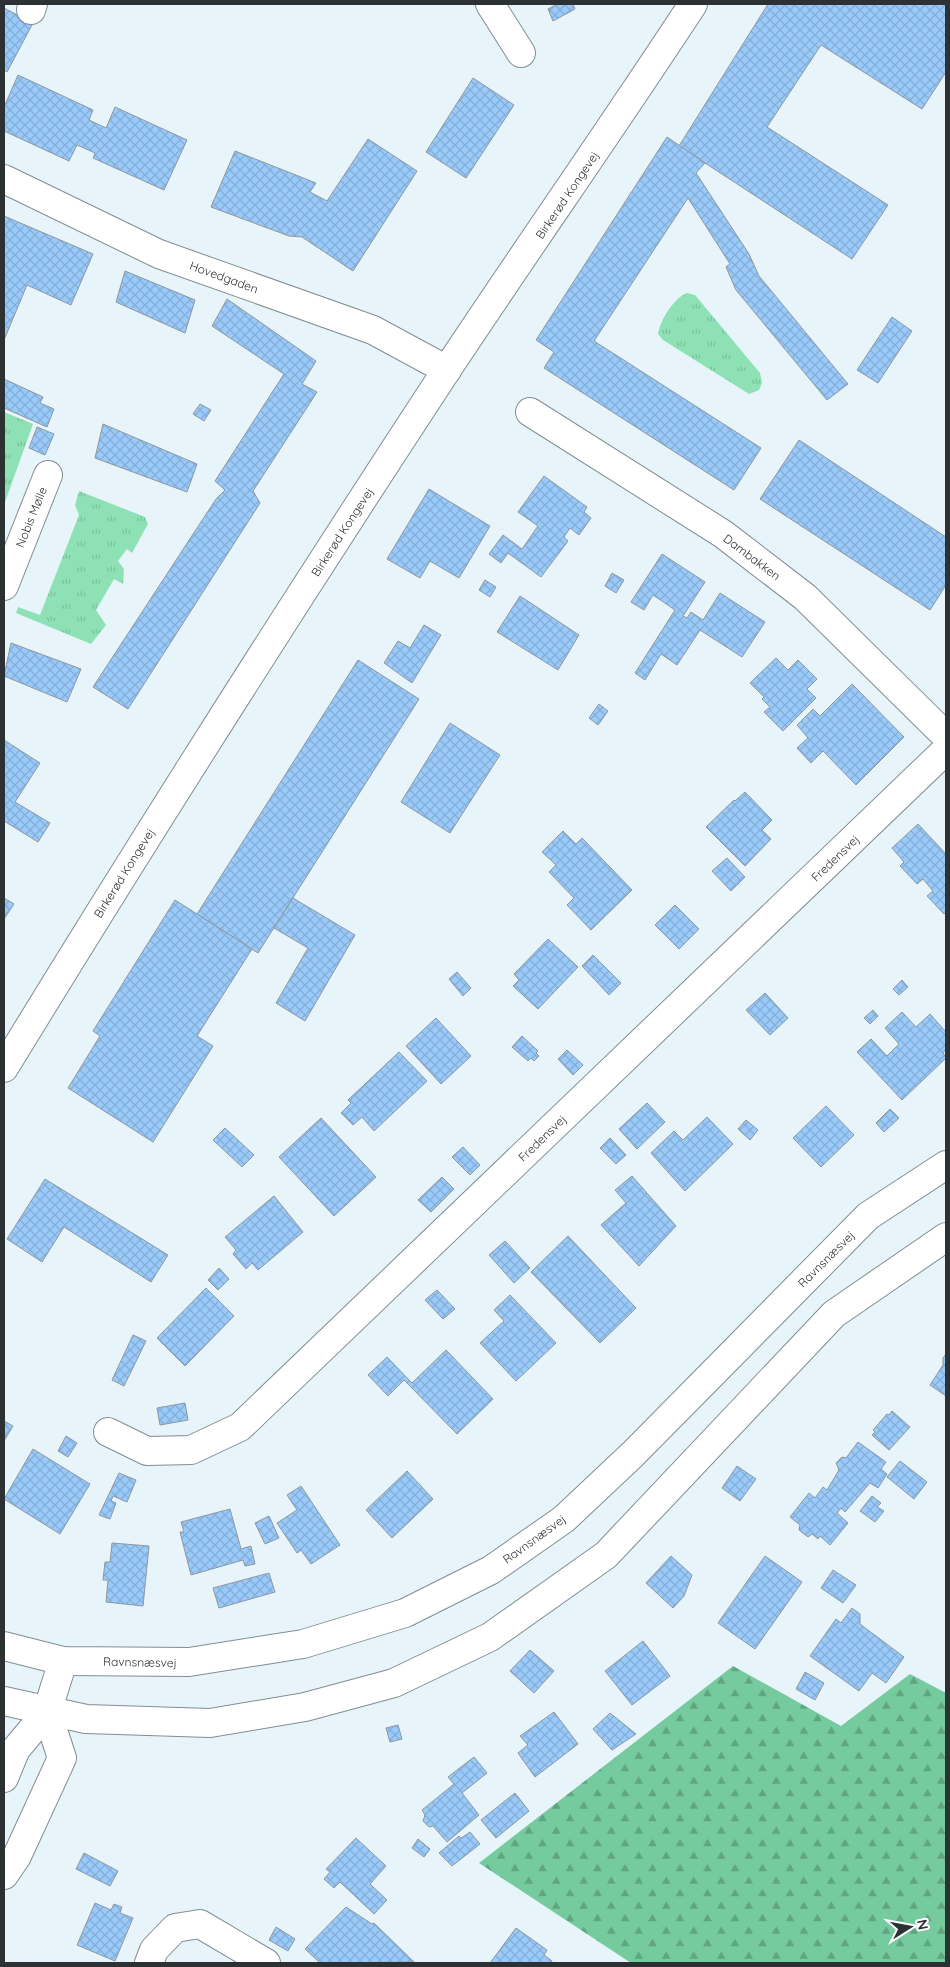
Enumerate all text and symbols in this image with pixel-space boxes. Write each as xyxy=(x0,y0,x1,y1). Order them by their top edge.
street label: Birkerød Kongevej xyxy=(532,148,602,242)
street label: Hovedgaden xyxy=(188,258,260,296)
street label: Nobis Mølle xyxy=(12,484,50,550)
street label: Birkerød Kongevej xyxy=(308,485,376,579)
street label: Dambakken xyxy=(720,531,784,583)
street label: Birkerød Kongevej xyxy=(90,825,158,921)
street label: Fredensvej xyxy=(808,832,862,884)
street label: Fredensvej xyxy=(515,1112,569,1164)
street label: Ravnsnæsvej xyxy=(795,1228,857,1290)
street label: Ravnsnæsvej xyxy=(500,1511,568,1567)
street label: Ravnsnæsvej xyxy=(103,1654,177,1670)
north arrow xyxy=(885,1902,935,1952)
text: N xyxy=(913,1918,933,1931)

